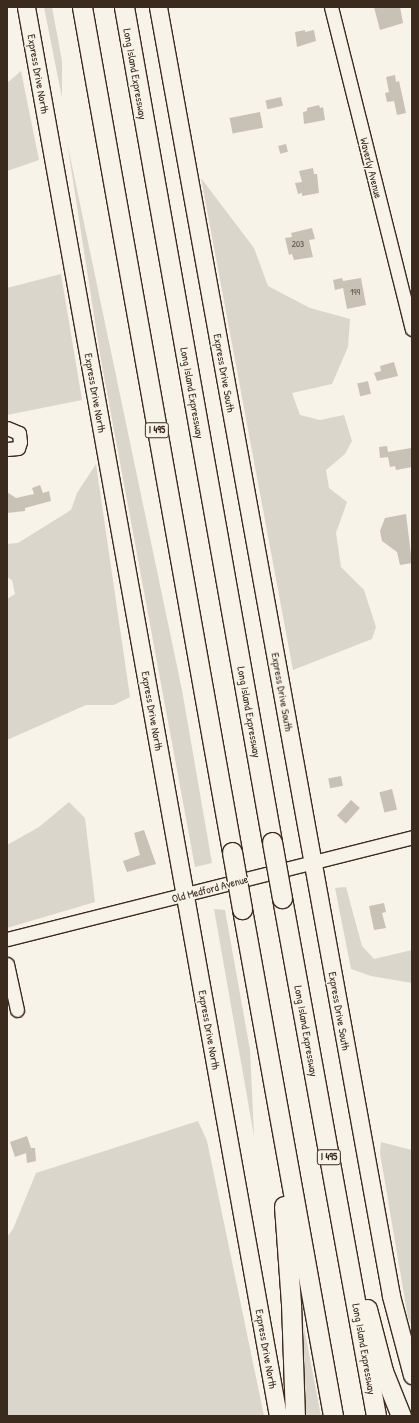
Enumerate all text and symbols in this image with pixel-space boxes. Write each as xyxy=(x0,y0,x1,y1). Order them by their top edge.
street label: Long Island Expressway xyxy=(120,27,150,121)
street label: Express Drive North xyxy=(25,33,51,115)
street label: Waverly Avenue xyxy=(357,136,385,200)
house number: 203 xyxy=(292,239,304,249)
house number: 199 xyxy=(350,287,360,297)
street label: Express Drive South xyxy=(211,333,237,413)
street label: Long Island Expressway xyxy=(177,346,207,440)
street label: Express Drive North xyxy=(82,352,108,434)
road number: I 495 xyxy=(144,422,170,438)
street label: Express Drive South xyxy=(269,652,295,732)
street label: Long Island Expressway xyxy=(234,665,264,759)
street label: Express Drive North xyxy=(139,670,165,752)
street label: Old Medford Avenue xyxy=(170,872,250,906)
street label: Express Drive South xyxy=(326,971,352,1051)
street label: Long Island Expressway xyxy=(291,984,321,1078)
street label: Express Drive North xyxy=(196,989,222,1071)
road number: I 495 xyxy=(316,1149,342,1165)
street label: Long Island Expressway xyxy=(349,1302,379,1396)
street label: Express Drive North xyxy=(253,1308,279,1390)

